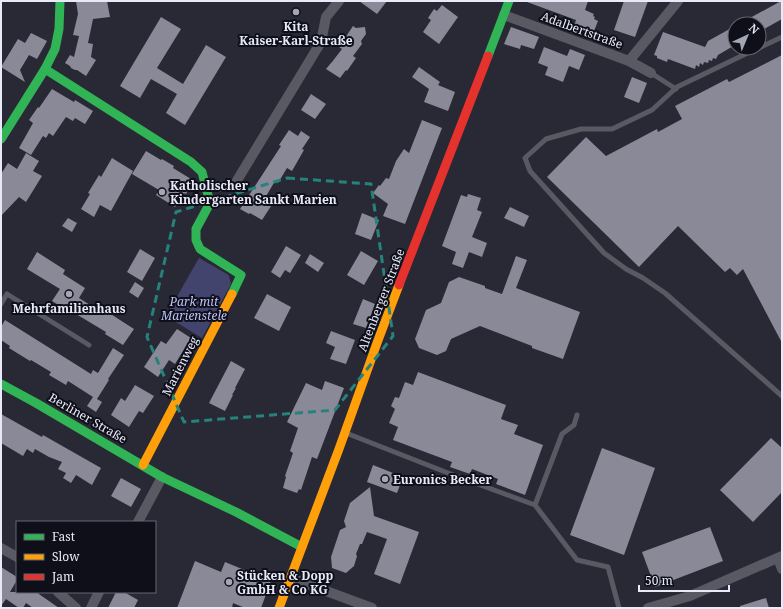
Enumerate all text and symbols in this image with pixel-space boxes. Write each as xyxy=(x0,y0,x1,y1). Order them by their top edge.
marker: Kita Kaiser-Karl-Straße xyxy=(291,7,301,17)
street label: Adalbertstraße xyxy=(539,7,625,53)
north arrow xyxy=(727,16,767,56)
place label: Kita Kaiser-Karl-Straße xyxy=(239,18,353,49)
text: N xyxy=(746,20,763,37)
place label: Katholischer Kindergarten Sankt Marien xyxy=(170,177,337,208)
marker: Katholischer Kindergarten Sankt Marien xyxy=(157,187,167,197)
street label: Altenberger Straße xyxy=(354,246,408,354)
marker: Mehrfamilienhaus xyxy=(64,289,74,299)
park label: Park mit Marienstele xyxy=(160,293,227,324)
place label: Mehrfamilienhaus xyxy=(12,300,126,317)
street label: Marienweg xyxy=(158,333,203,399)
street label: Berliner Straße xyxy=(46,389,130,447)
place label: Euronics Becker xyxy=(393,471,492,488)
marker: Euronics Becker xyxy=(380,474,390,484)
legend xyxy=(16,521,156,593)
text: Fast xyxy=(52,528,75,545)
text: Slow xyxy=(52,548,80,565)
place label: Stücken & Dopp GmbH & Co KG xyxy=(237,567,334,598)
scale bar xyxy=(639,567,729,593)
text: Jam xyxy=(51,568,74,585)
text: 50 m xyxy=(645,572,673,589)
marker: Stücken & Dopp GmbH & Co KG xyxy=(224,577,234,587)

